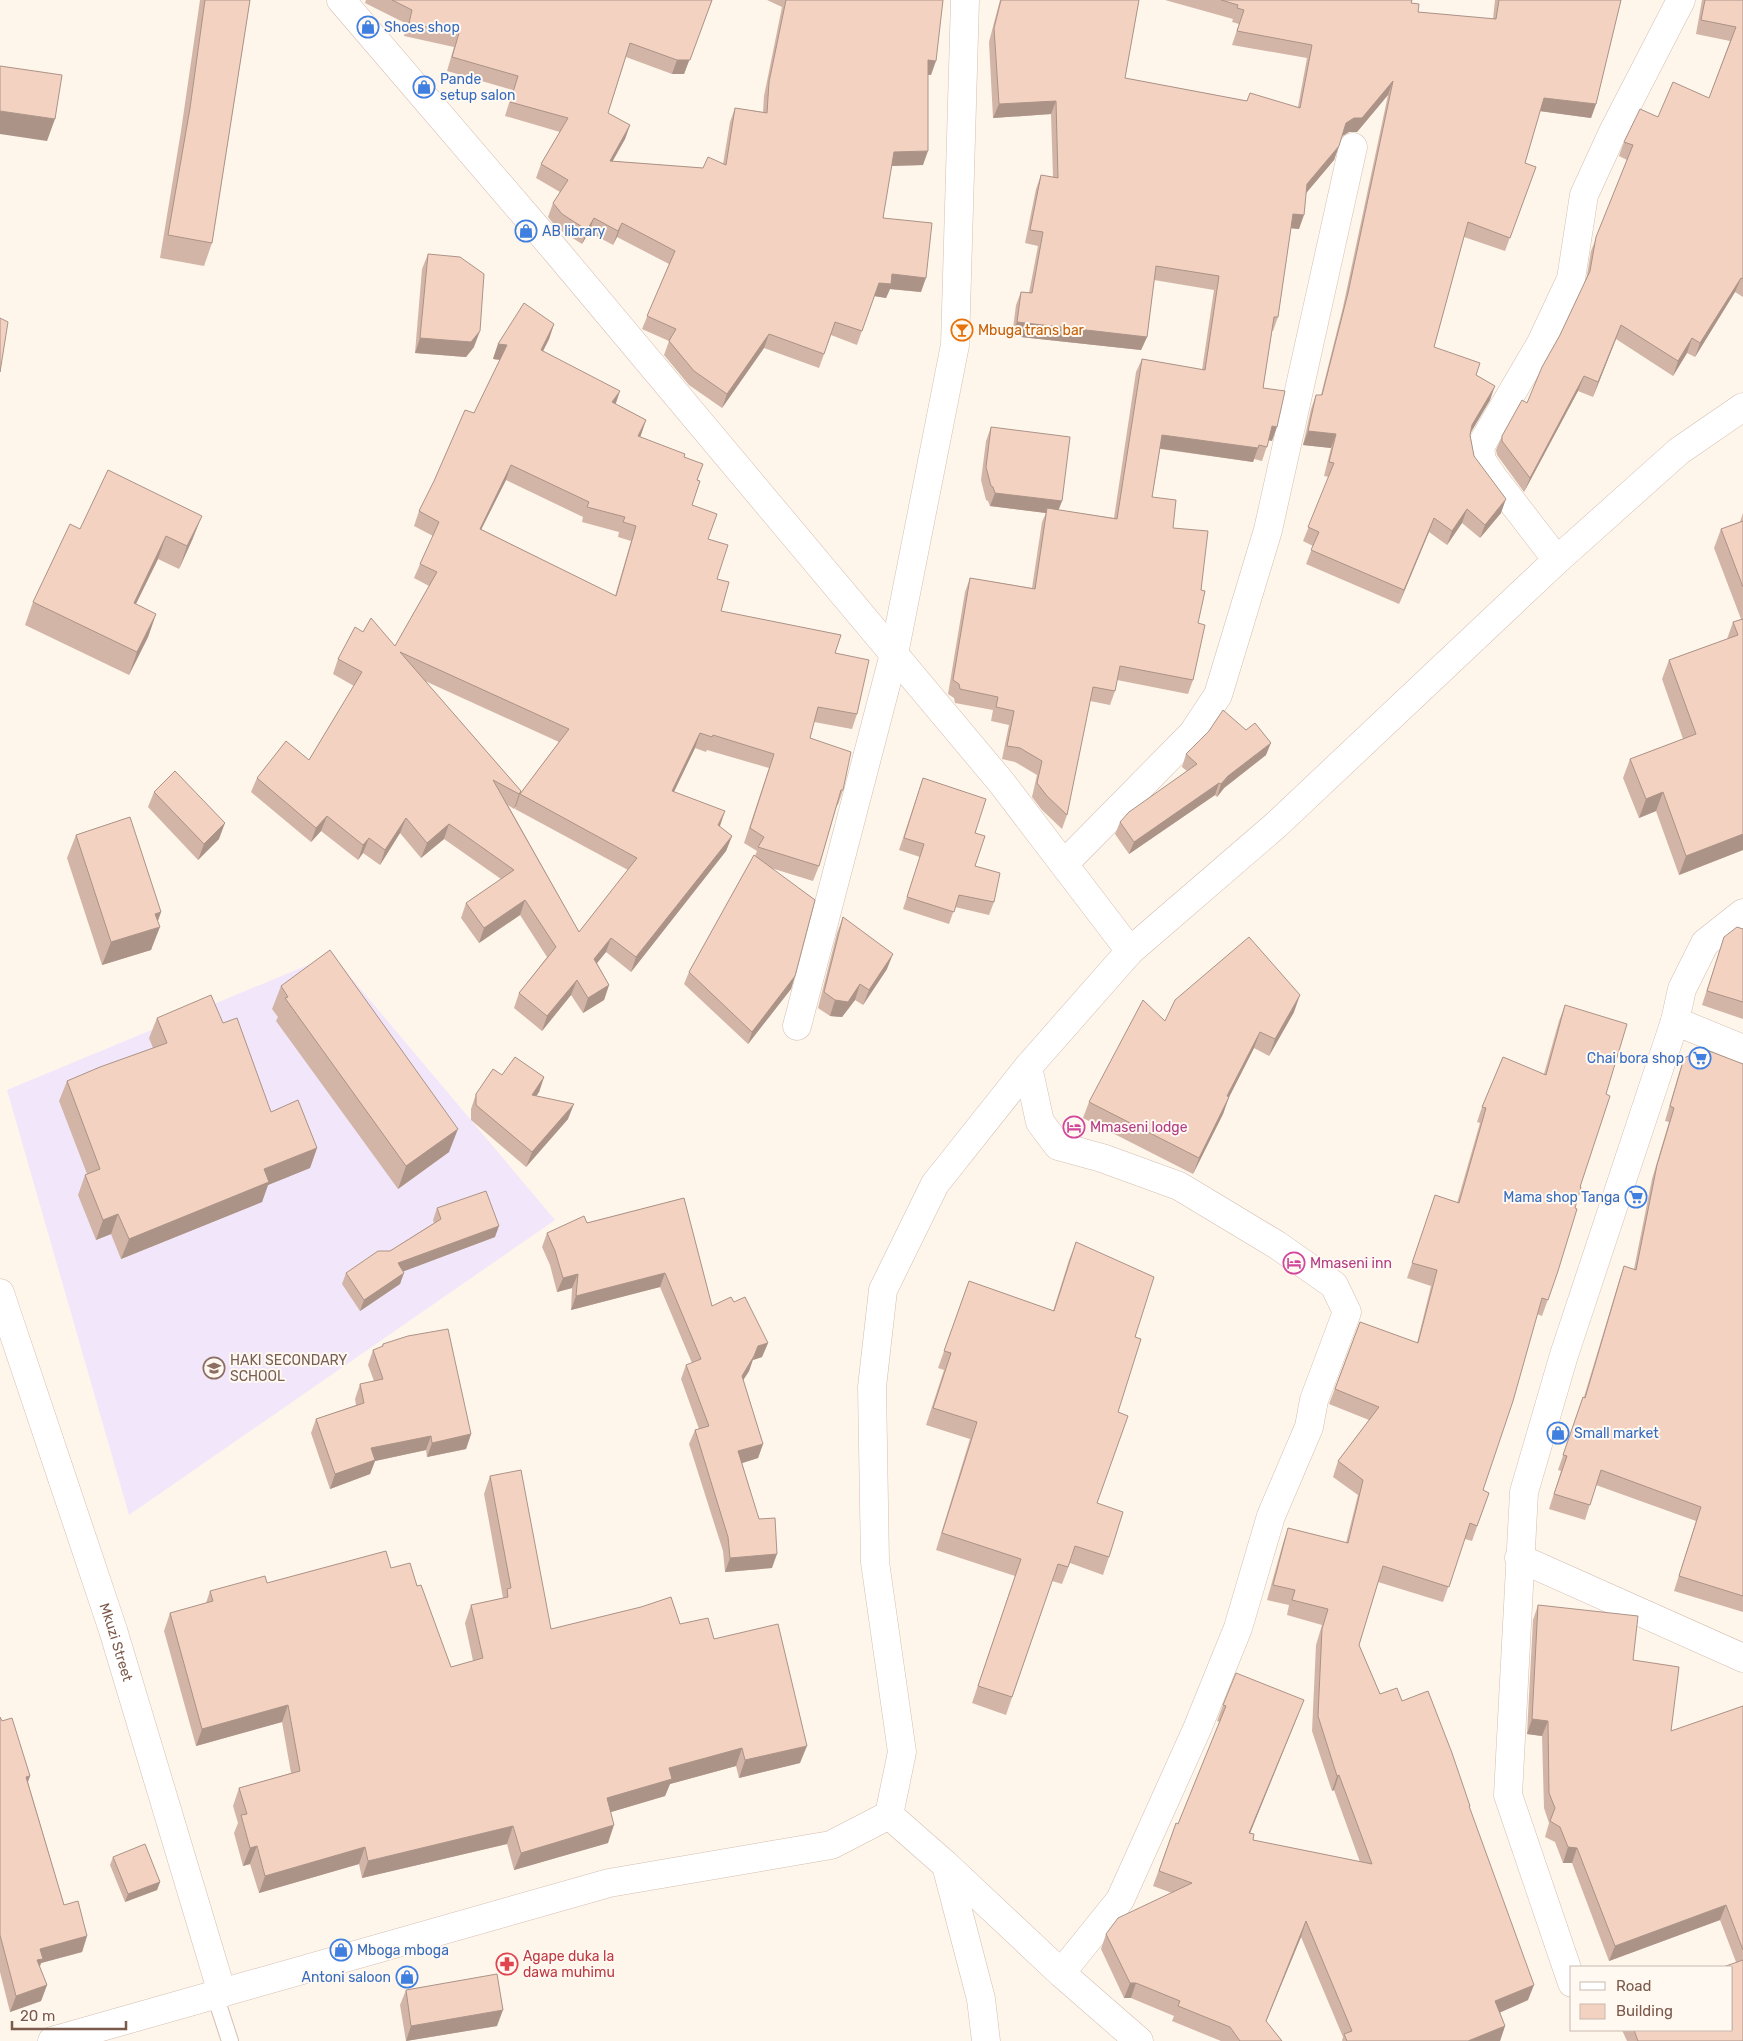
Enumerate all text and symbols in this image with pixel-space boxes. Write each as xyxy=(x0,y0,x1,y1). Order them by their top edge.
shop icon: Shoes shop xyxy=(356,15,380,39)
place label: Shoes shop xyxy=(384,19,460,36)
place label: Pande setup salon xyxy=(440,71,515,104)
shop icon: Pande setup salon xyxy=(412,75,436,99)
shop icon: AB library xyxy=(514,219,538,243)
place label: AB library xyxy=(542,223,606,240)
bar icon: Mbuga trans bar xyxy=(950,318,974,342)
place label: Mbuga trans bar xyxy=(978,322,1085,339)
supermarket icon: Chai bora shop xyxy=(1688,1046,1712,1070)
place label: Chai bora shop xyxy=(1587,1050,1684,1067)
hotel icon: Mmaseni lodge xyxy=(1062,1115,1086,1139)
place label: Mmaseni lodge xyxy=(1090,1119,1188,1136)
supermarket icon: Mama shop Tanga xyxy=(1624,1185,1648,1209)
place label: Mama shop Tanga xyxy=(1503,1189,1620,1206)
hotel icon: Mmaseni inn xyxy=(1282,1251,1306,1275)
place label: Mmaseni inn xyxy=(1310,1255,1392,1272)
place label: HAKI SECONDARY SCHOOL xyxy=(230,1352,347,1385)
school or university icon: HAKI SECONDARY SCHOOL xyxy=(202,1356,226,1380)
shop icon: Small market xyxy=(1546,1421,1570,1445)
place label: Small market xyxy=(1574,1425,1659,1442)
street label: Mkuzi Street xyxy=(96,1601,136,1684)
shop icon: Mboga mboga xyxy=(329,1938,353,1962)
place label: Mboga mboga xyxy=(357,1942,449,1959)
place label: Agape duka la dawa muhimu xyxy=(523,1948,615,1981)
pharmacy icon: Agape duka la dawa muhimu xyxy=(495,1952,519,1976)
shop icon: Antoni saloon xyxy=(395,1965,419,1989)
legend xyxy=(1570,1966,1733,2031)
place label: Antoni saloon xyxy=(302,1969,391,1986)
text: Road xyxy=(1616,1977,1652,1995)
scale bar xyxy=(12,1998,126,2030)
text: Building xyxy=(1616,2002,1673,2020)
text: 20 m xyxy=(20,2007,55,2025)

